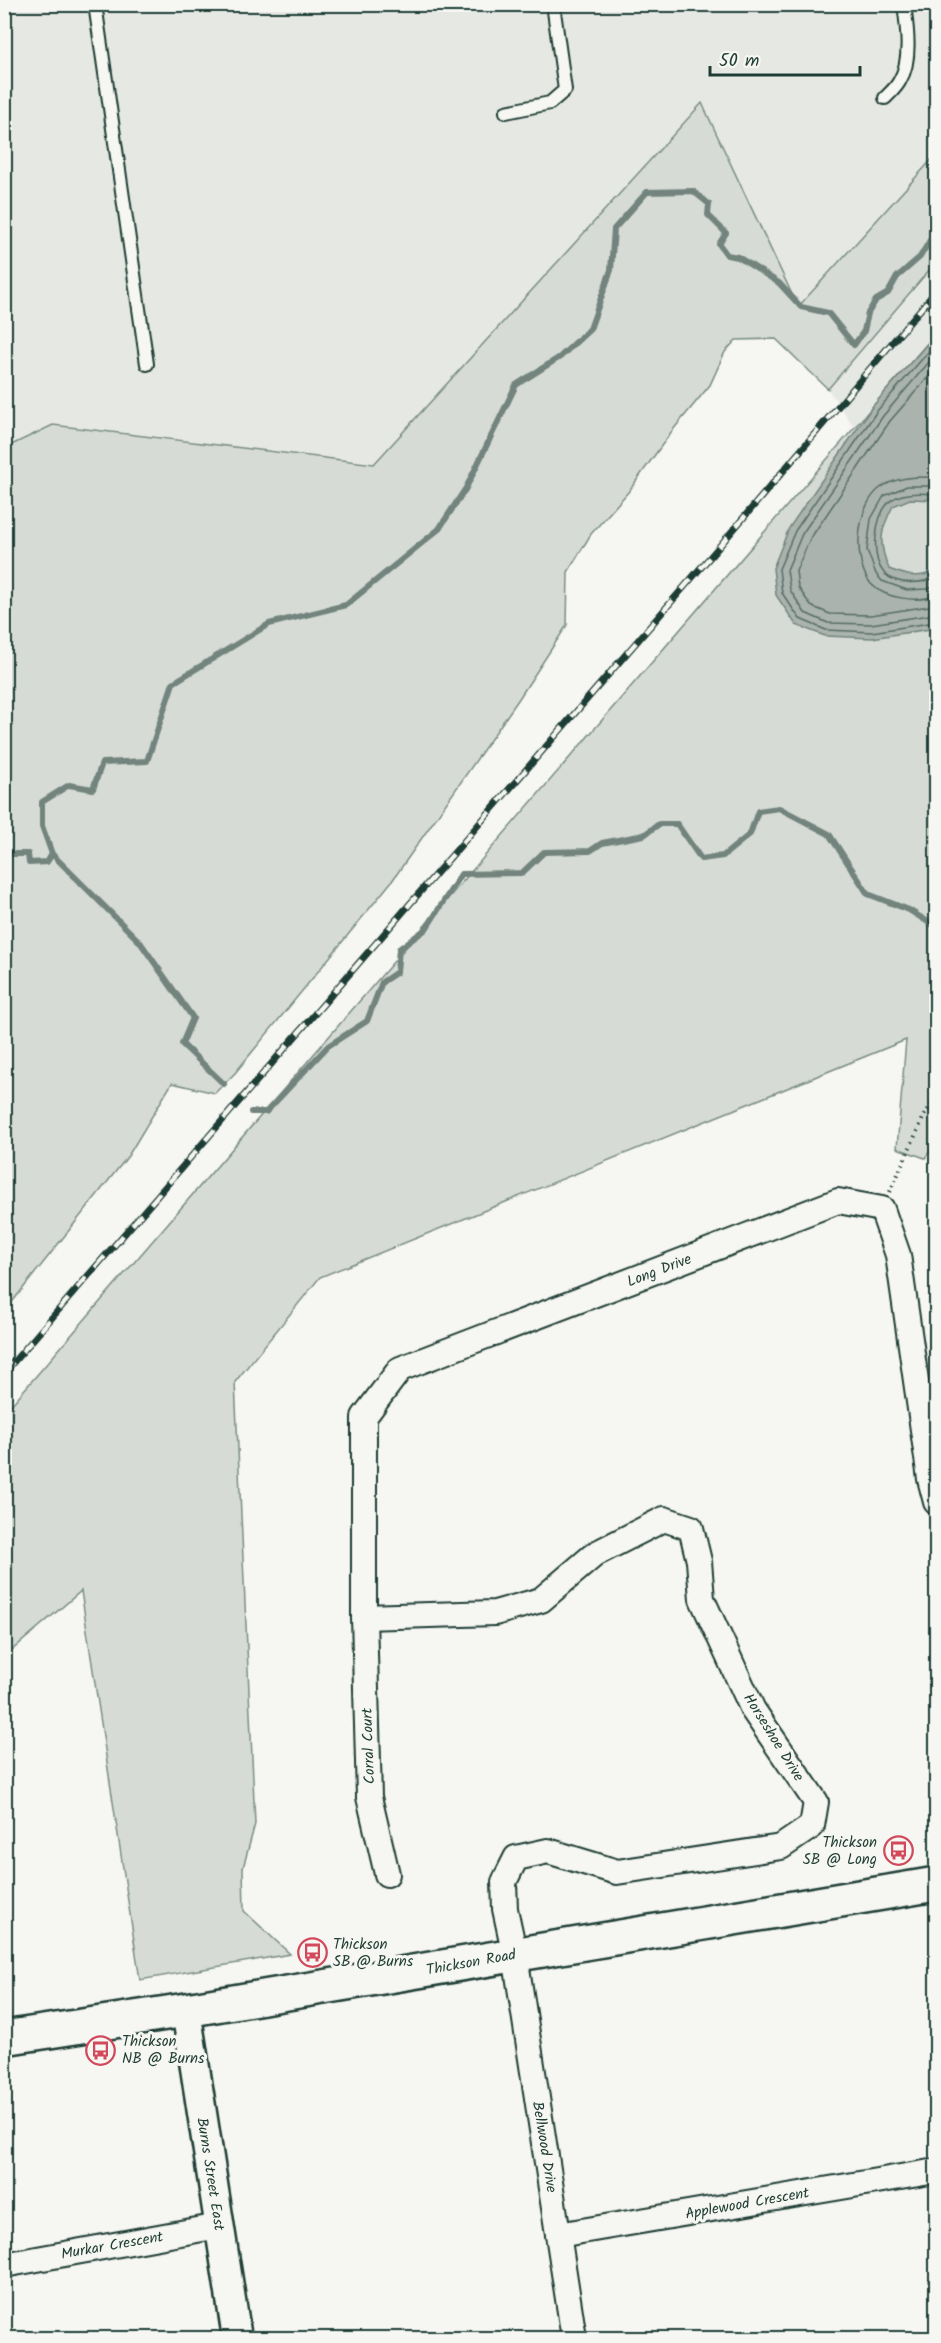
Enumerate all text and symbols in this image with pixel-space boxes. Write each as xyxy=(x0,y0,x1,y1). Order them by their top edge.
scale bar xyxy=(710,39,860,77)
text: 50 m xyxy=(719,47,759,76)
street label: Long Drive xyxy=(624,1248,695,1294)
street label: Horseshoe Drive xyxy=(736,1689,810,1787)
street label: Corral Court xyxy=(356,1707,382,1784)
place label: Thickson SB @ Long xyxy=(803,1831,877,1872)
bus stop icon: Thickson SB @ Long xyxy=(882,1835,914,1867)
place label: Thickson SB @ Burns xyxy=(333,1933,414,1974)
bus stop icon: Thickson SB @ Burns xyxy=(296,1937,328,1969)
street label: Thickson Road xyxy=(424,1943,518,1983)
place label: Thickson NB @ Burns xyxy=(122,2030,205,2071)
bus stop icon: Thickson NB @ Burns xyxy=(85,2034,117,2066)
street label: Bellwood Drive xyxy=(525,2100,563,2195)
street label: Burns Street East xyxy=(189,2116,231,2233)
street label: Applewood Crescent xyxy=(683,2181,811,2227)
street label: Murkar Crescent xyxy=(59,2225,165,2267)

